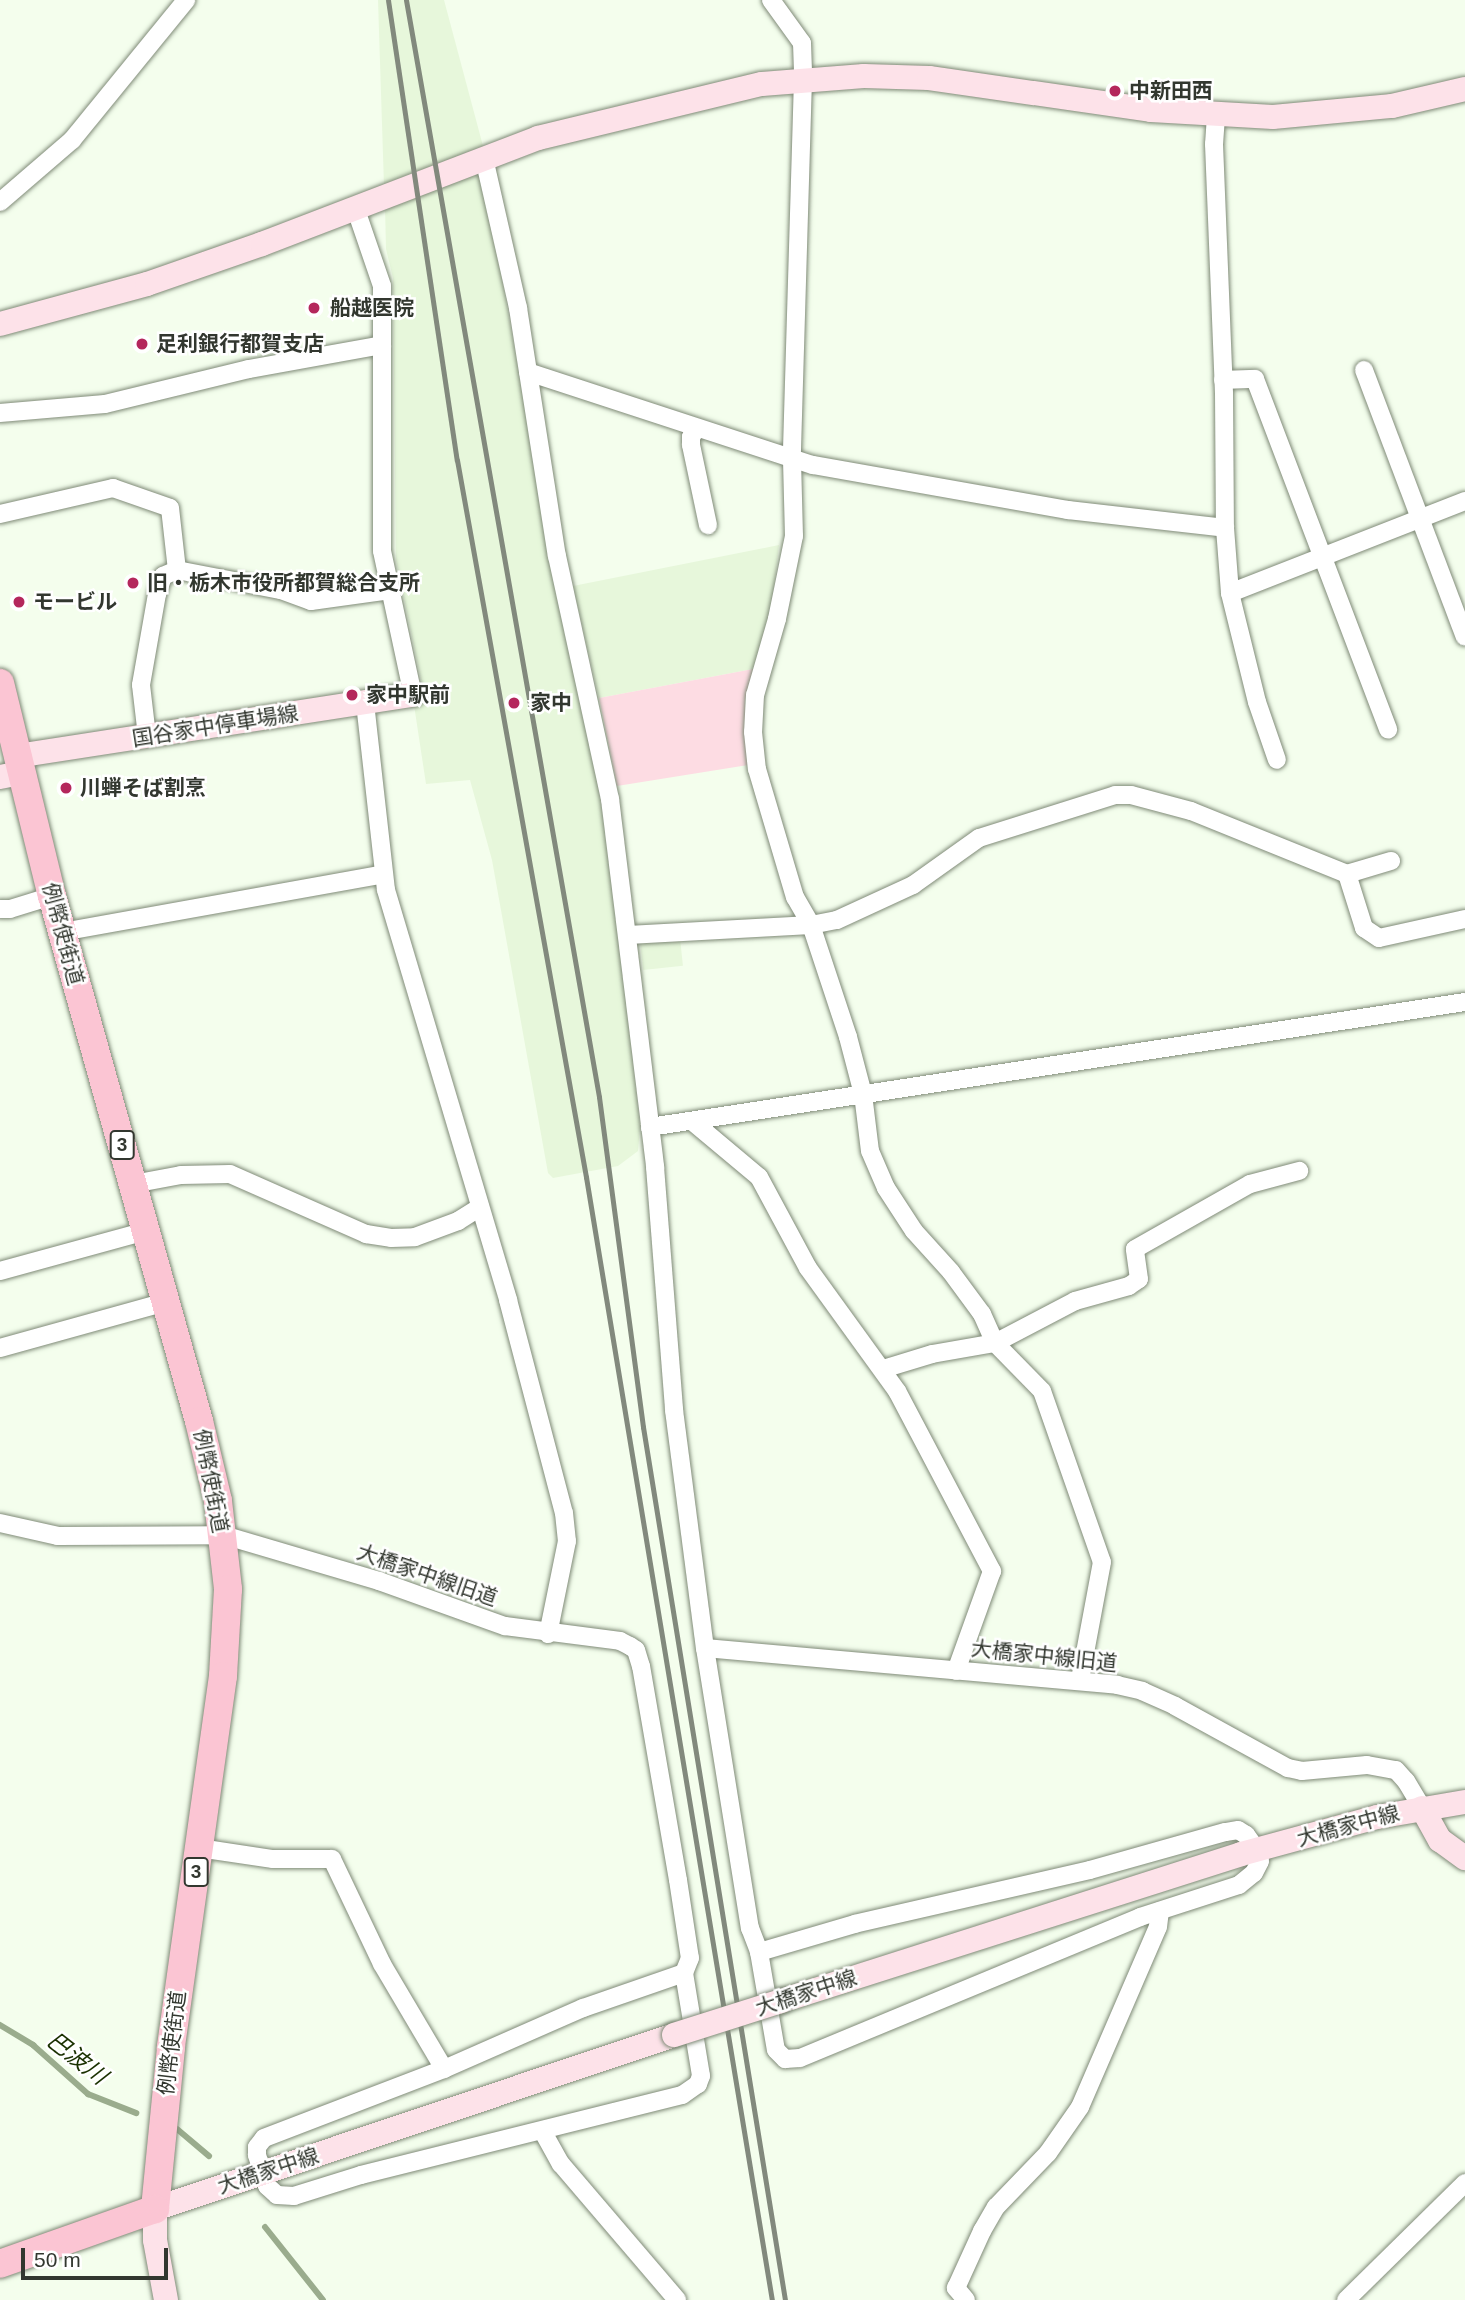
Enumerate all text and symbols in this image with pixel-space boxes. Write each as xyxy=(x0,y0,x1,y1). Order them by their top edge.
place label: 中新田西 xyxy=(1129,78,1213,104)
marker: 中新田西 xyxy=(1107,83,1123,99)
place label: 船越医院 xyxy=(330,295,414,321)
marker: 船越医院 xyxy=(304,298,324,318)
place label: 足利銀行都賀支店 xyxy=(156,331,324,357)
marker: 足利銀行都賀支店 xyxy=(134,336,150,352)
place label: 旧・栃木市役所都賀総合支所 xyxy=(147,570,420,596)
marker: 旧・栃木市役所都賀総合支所 xyxy=(125,575,141,591)
place label: モービル xyxy=(33,589,117,615)
marker: モービル xyxy=(11,594,27,610)
place label: 家中駅前 xyxy=(366,682,450,708)
marker: 家中駅前 xyxy=(344,687,360,703)
place label: 家中 xyxy=(530,690,572,716)
marker: 家中 xyxy=(504,693,524,713)
street label: 国谷家中停車場線 xyxy=(130,700,300,752)
place label: 川蝉そば割烹 xyxy=(80,775,206,801)
marker: 川蝉そば割烹 xyxy=(58,780,74,796)
street label: 例幣使街道 xyxy=(37,880,89,988)
road number: 3 xyxy=(108,1130,136,1161)
street label: 例幣使街道 xyxy=(189,1427,233,1535)
street label: 大橋家中線旧道 xyxy=(353,1539,501,1611)
street label: 大橋家中線旧道 xyxy=(970,1636,1118,1676)
street label: 大橋家中線 xyxy=(1294,1800,1402,1852)
road number: 3 xyxy=(182,1856,210,1888)
street label: 大橋家中線 xyxy=(752,1965,860,2021)
street label: 例幣使街道 xyxy=(153,1989,191,2097)
water label: 巴波川 xyxy=(41,2026,113,2090)
street label: 大橋家中線 xyxy=(214,2143,322,2199)
scale bar xyxy=(24,2234,172,2278)
text: 50 m xyxy=(34,2248,81,2271)

